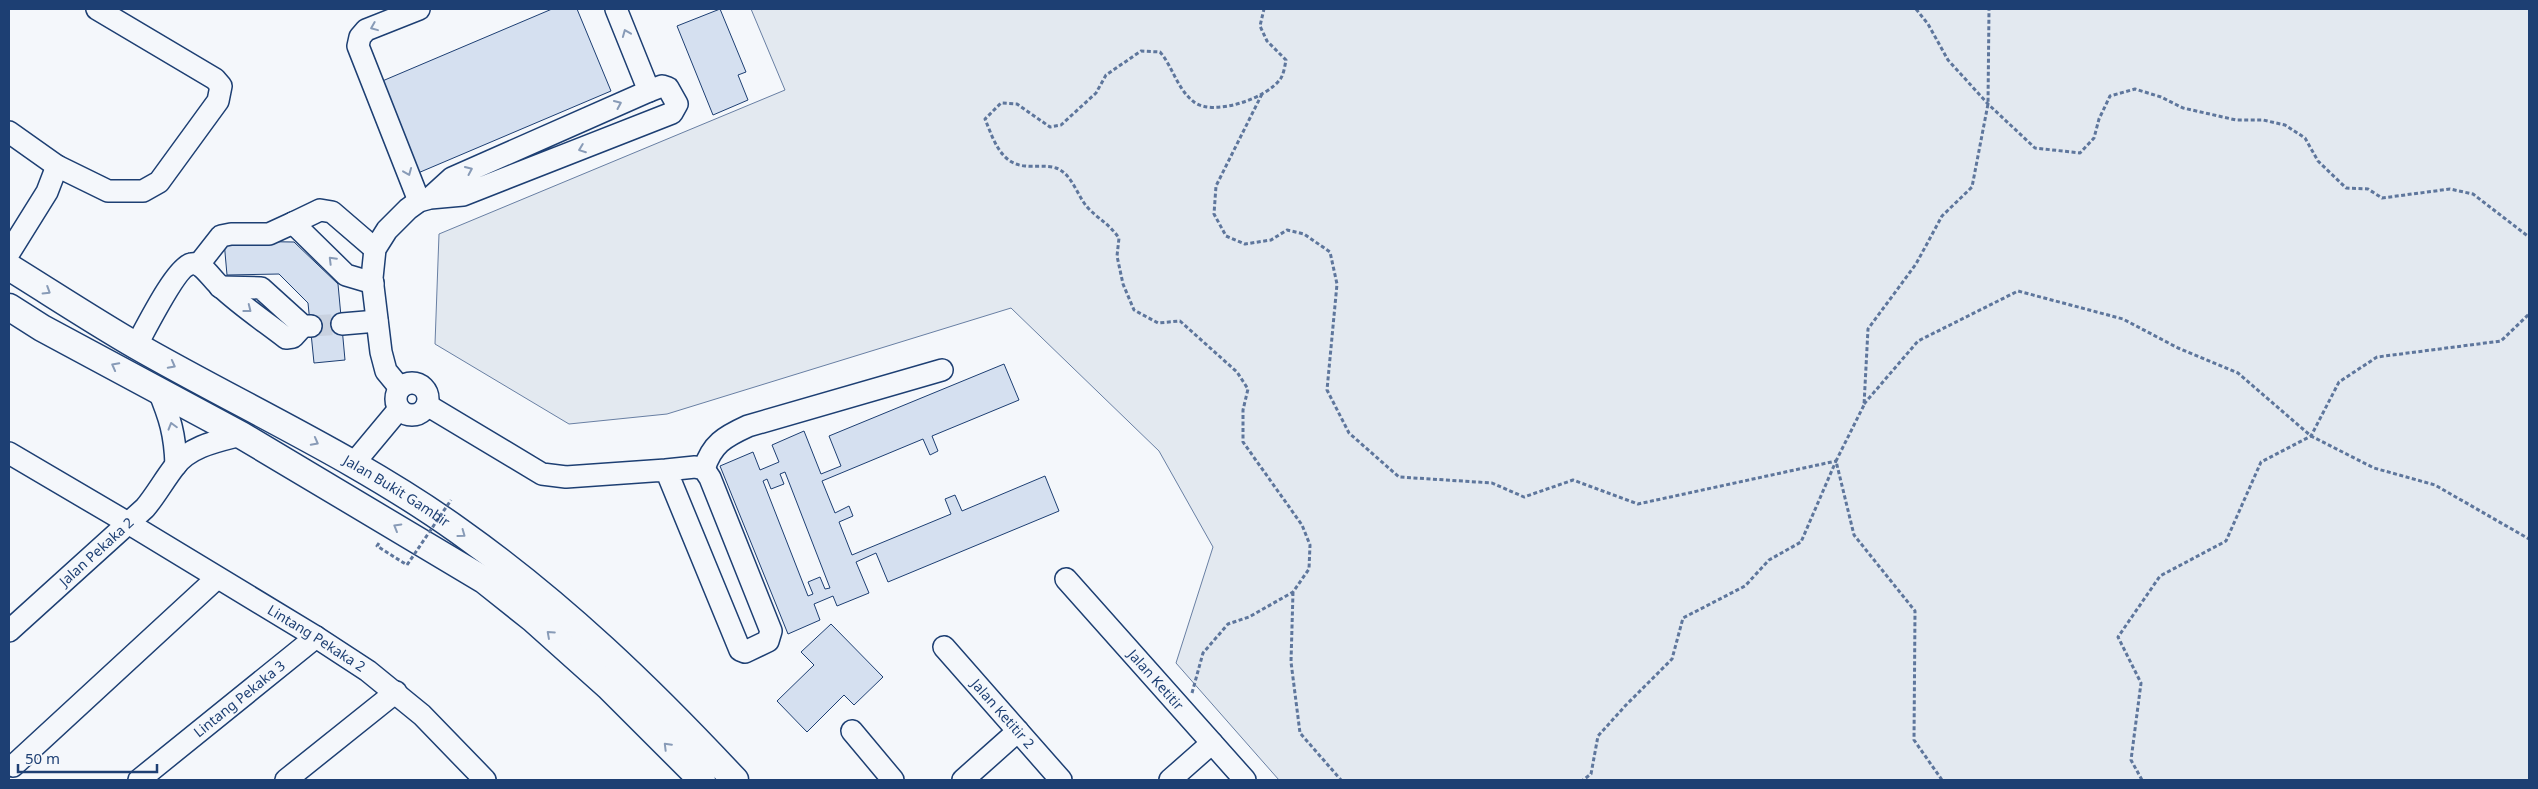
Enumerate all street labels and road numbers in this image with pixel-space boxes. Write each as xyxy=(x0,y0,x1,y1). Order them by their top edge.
street label: Jalan Bukit Gambir xyxy=(339,449,454,531)
street label: Jalan Pekaka 2 xyxy=(53,513,137,591)
street label: Lintang Pekaka 2 xyxy=(264,600,369,676)
street label: Jalan Ketitir xyxy=(1123,644,1188,714)
street label: Lintang Pekaka 3 xyxy=(189,656,289,741)
street label: Jalan Ketitir 2 xyxy=(966,673,1039,752)

